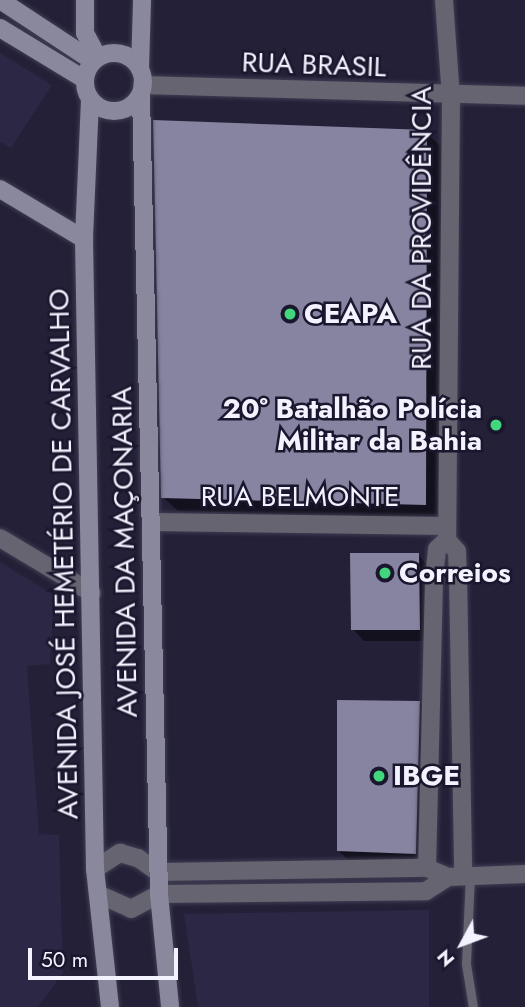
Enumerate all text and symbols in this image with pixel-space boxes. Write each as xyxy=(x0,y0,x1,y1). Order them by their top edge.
street label: RUA BRASIL xyxy=(241,46,387,84)
street label: RUA DA PROVIDÊNCIA xyxy=(405,86,439,370)
street label: AVENIDA JOSÉ HEMETÉRIO DE CARVALHO xyxy=(43,288,85,820)
place label: CEAPA xyxy=(304,297,397,331)
marker: CEAPA xyxy=(282,306,298,322)
street label: AVENIDA DA MAÇONARIA xyxy=(105,386,145,718)
place label: 20º Batalhão Polícia Militar da Bahia xyxy=(223,392,482,458)
marker: 20º Batalhão Polícia Militar da Bahia xyxy=(488,417,504,433)
street label: RUA BELMONTE xyxy=(201,480,399,514)
place label: Correios xyxy=(399,556,511,590)
marker: Correios xyxy=(377,565,393,581)
place label: IBGE xyxy=(393,759,460,793)
marker: IBGE xyxy=(371,768,387,784)
north arrow xyxy=(427,909,497,979)
scale bar xyxy=(32,934,182,978)
text: N xyxy=(431,944,461,973)
text: 50 m xyxy=(41,945,88,975)

